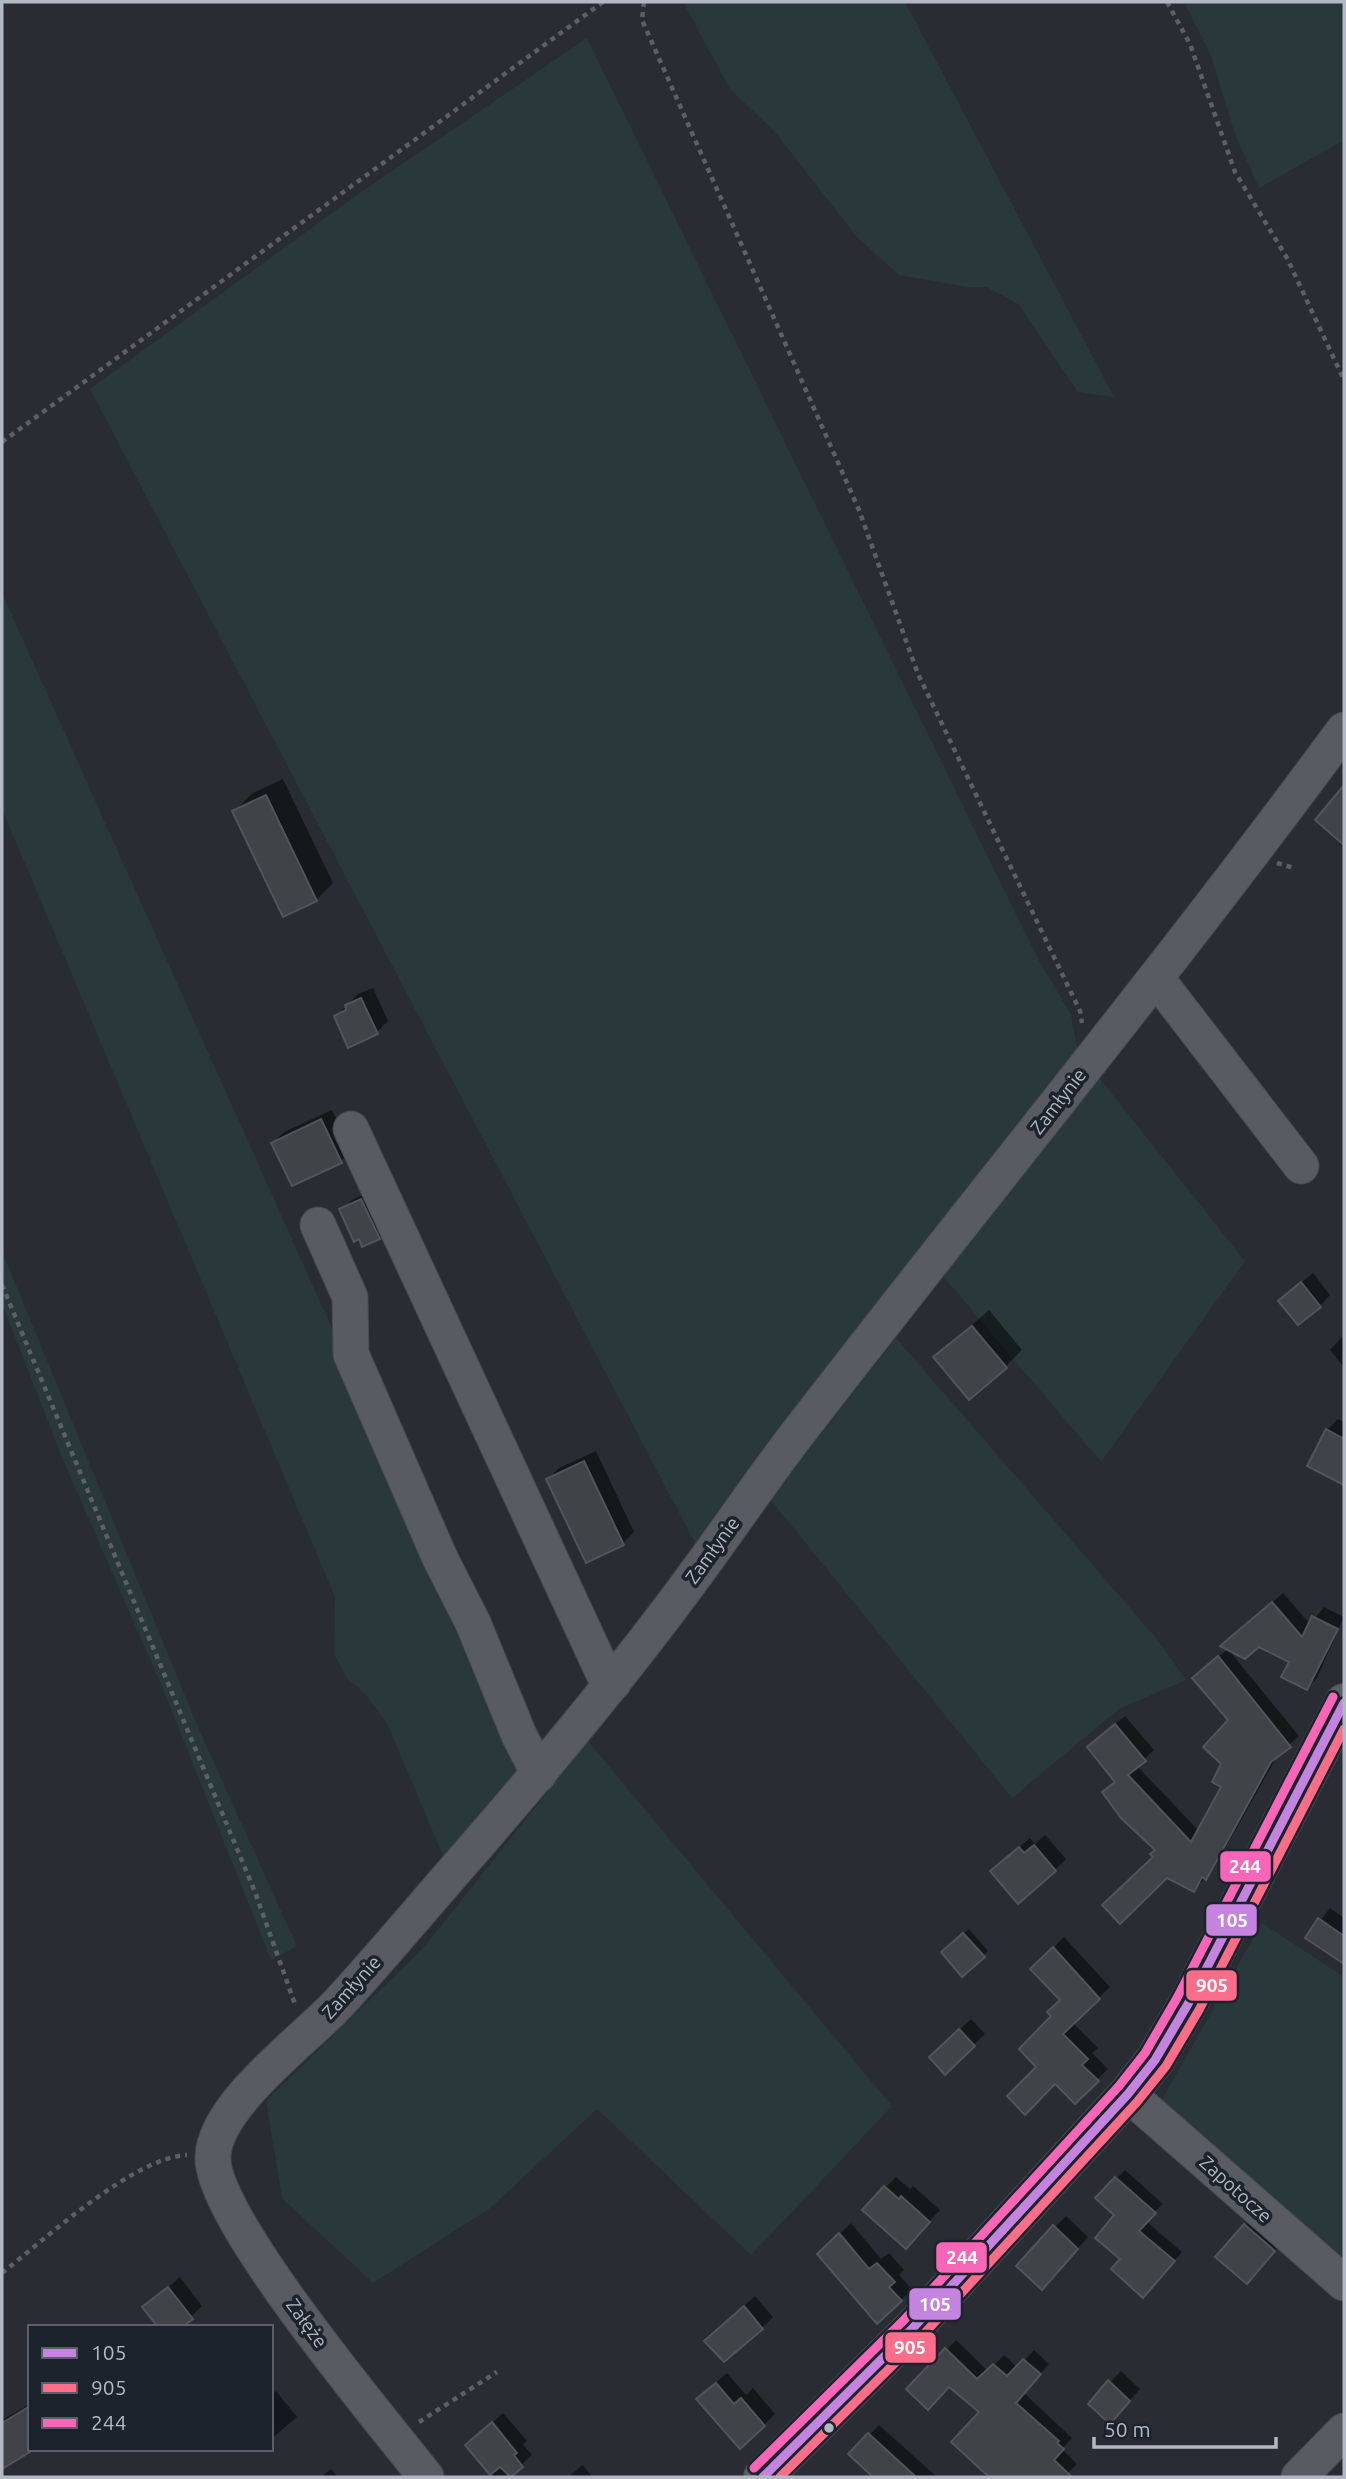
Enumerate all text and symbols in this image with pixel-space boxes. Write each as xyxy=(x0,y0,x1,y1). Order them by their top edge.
street label: Zamłynie xyxy=(1026,1064,1090,1138)
street label: Zamłynie xyxy=(680,1512,744,1588)
line badge: 244 xyxy=(1219,1850,1272,1883)
text: 244 xyxy=(1229,1855,1261,1877)
line badge: 105 xyxy=(1205,1903,1258,1937)
text: 105 xyxy=(1216,1909,1248,1931)
street label: Zamłynie xyxy=(317,1951,385,2023)
line badge: 905 xyxy=(1185,1969,1238,2002)
text: 905 xyxy=(1196,1974,1228,1996)
street label: Zapotocze xyxy=(1195,2151,1277,2227)
line badge: 244 xyxy=(935,2241,988,2274)
text: 244 xyxy=(946,2246,978,2268)
line badge: 105 xyxy=(908,2287,962,2321)
text: 105 xyxy=(919,2293,951,2315)
street label: Załęże xyxy=(282,2294,332,2352)
legend xyxy=(28,2325,273,2451)
line badge: 905 xyxy=(884,2331,937,2364)
text: 905 xyxy=(894,2336,926,2358)
text: 105 xyxy=(91,2340,127,2364)
text: 905 xyxy=(91,2375,127,2399)
scale bar xyxy=(1094,2406,1276,2450)
text: 244 xyxy=(91,2410,127,2434)
text: 50 m xyxy=(1104,2417,1151,2441)
unlabelled marker xyxy=(822,2421,836,2435)

